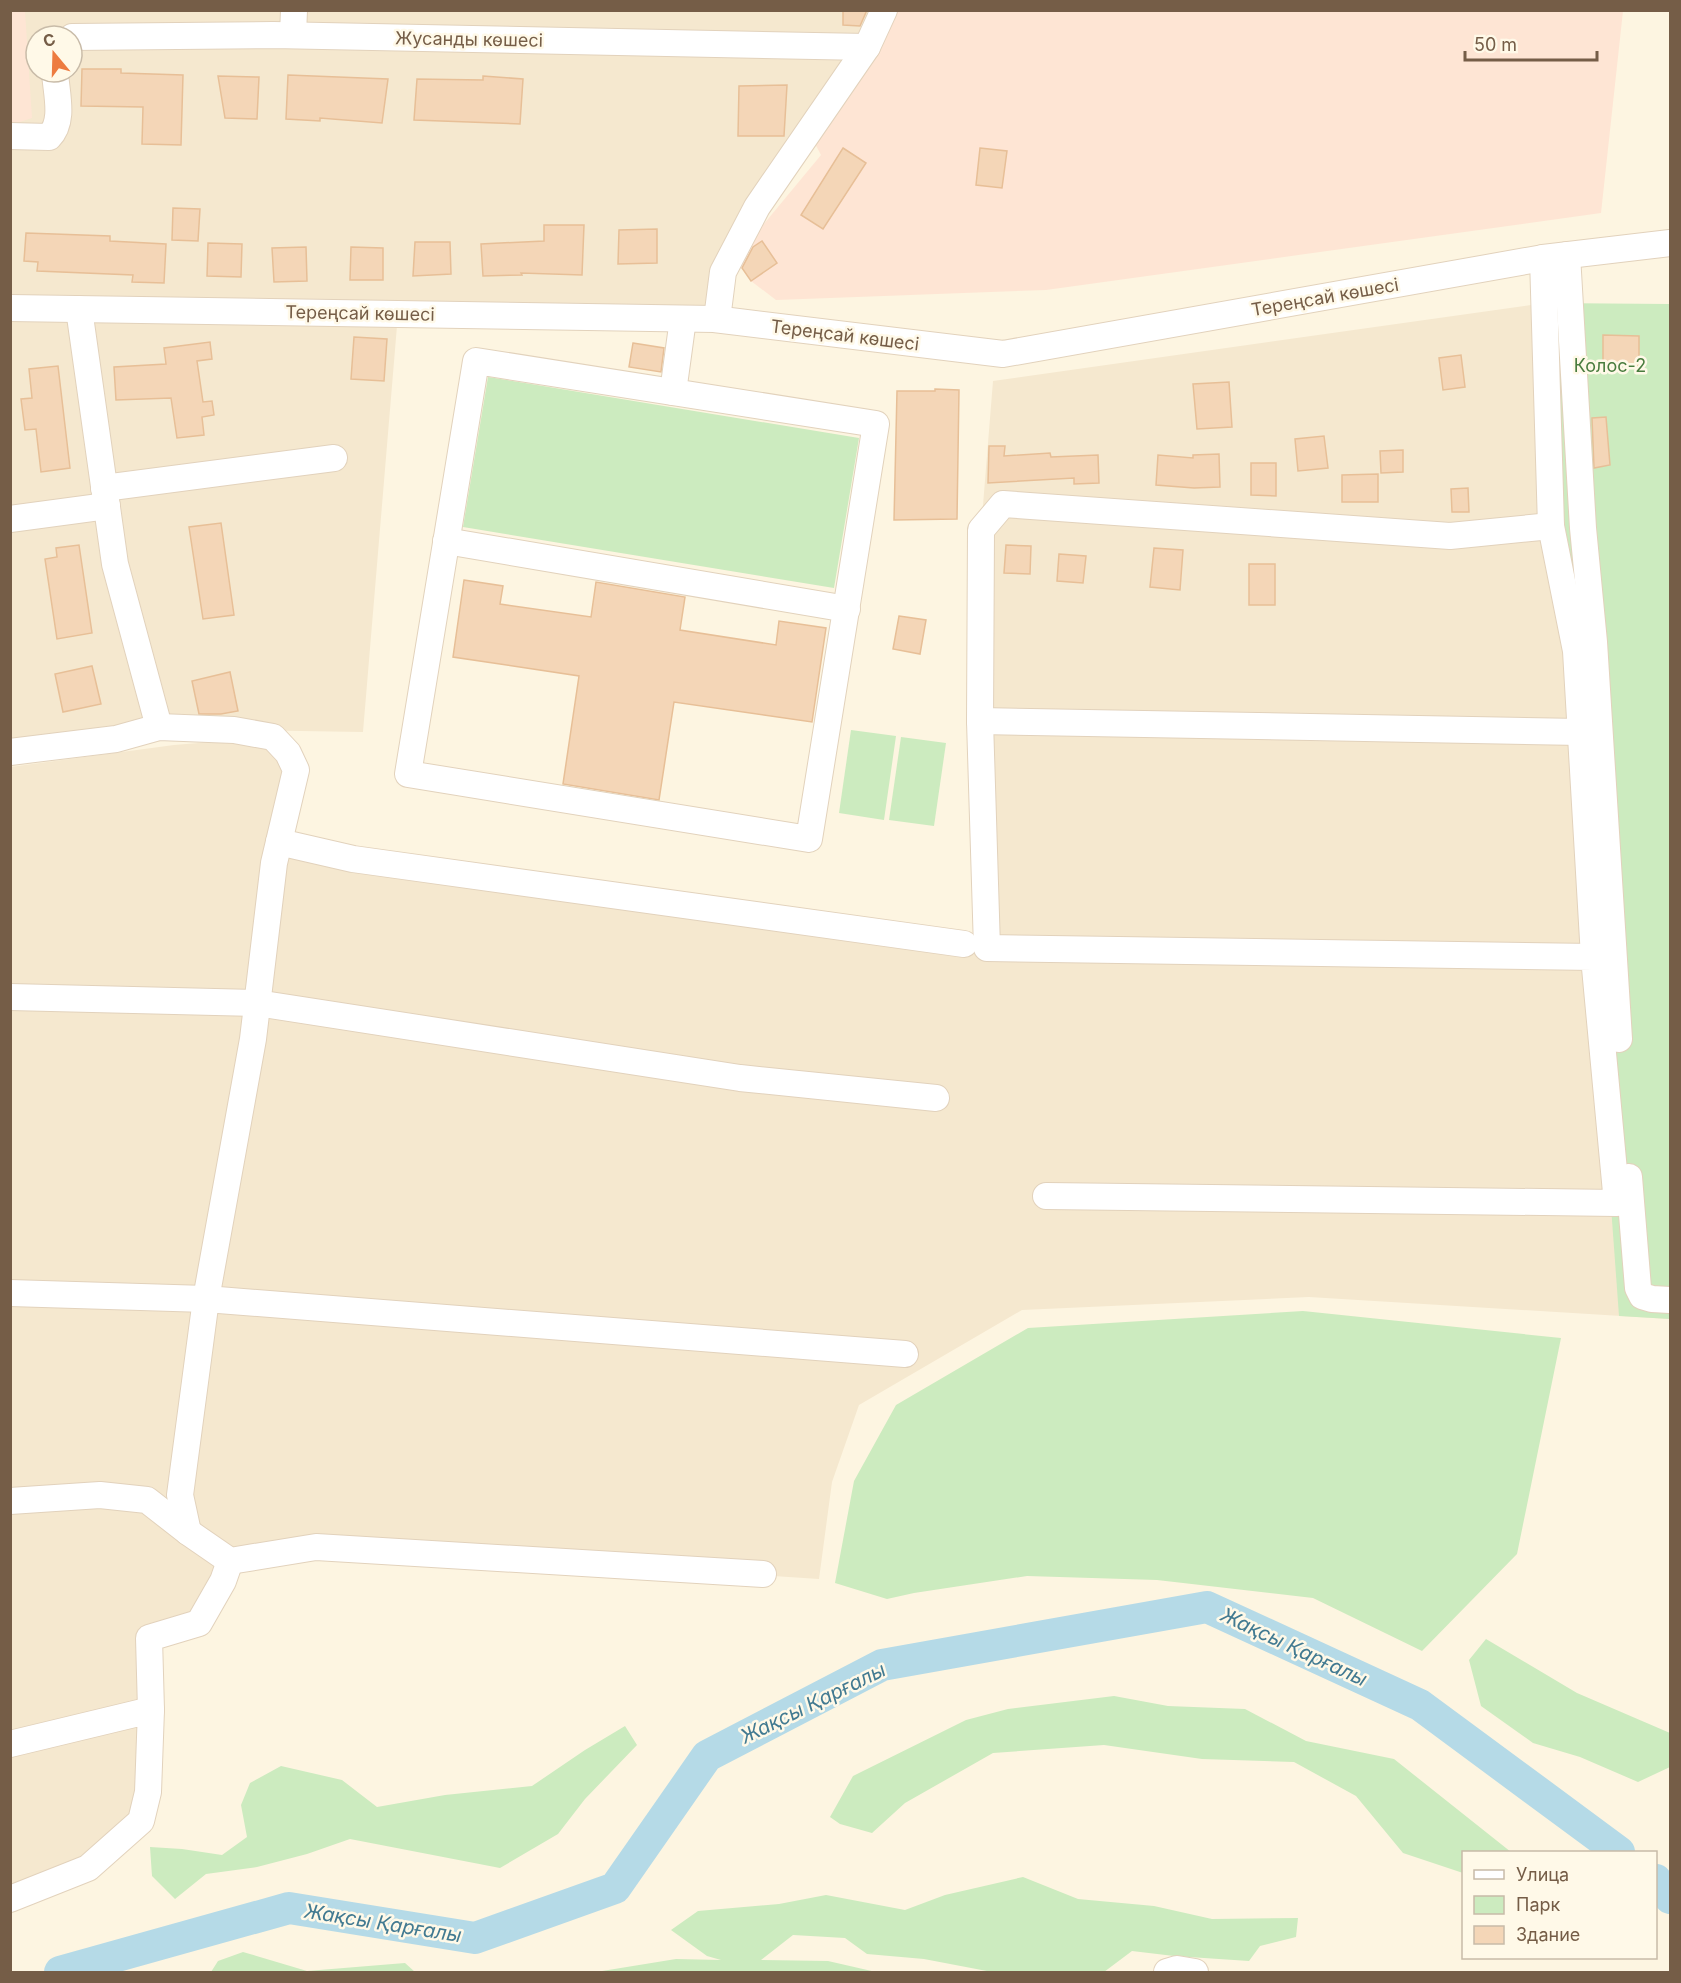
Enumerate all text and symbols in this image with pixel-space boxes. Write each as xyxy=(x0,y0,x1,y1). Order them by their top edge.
north arrow xyxy=(24,24,84,84)
scale bar xyxy=(1465,24,1597,62)
street label: Жусанды көшесі xyxy=(395,27,543,51)
text: С xyxy=(40,28,58,51)
text: 50 m xyxy=(1474,34,1517,55)
street label: Тереңсай көшесі xyxy=(1250,274,1400,320)
street label: Тереңсай көшесі xyxy=(285,301,435,325)
street label: Тереңсай көшесі xyxy=(770,315,920,355)
park label: Колос-2 xyxy=(1574,355,1646,376)
water label: Жақсы Қарғалы xyxy=(1216,1602,1371,1691)
water label: Жақсы Қарғалы xyxy=(736,1657,890,1749)
legend xyxy=(1462,1851,1657,1959)
text: Улица xyxy=(1516,1864,1569,1885)
text: Парк xyxy=(1516,1894,1561,1915)
water label: Жақсы Қарғалы xyxy=(302,1899,463,1947)
text: Здание xyxy=(1516,1924,1580,1945)

